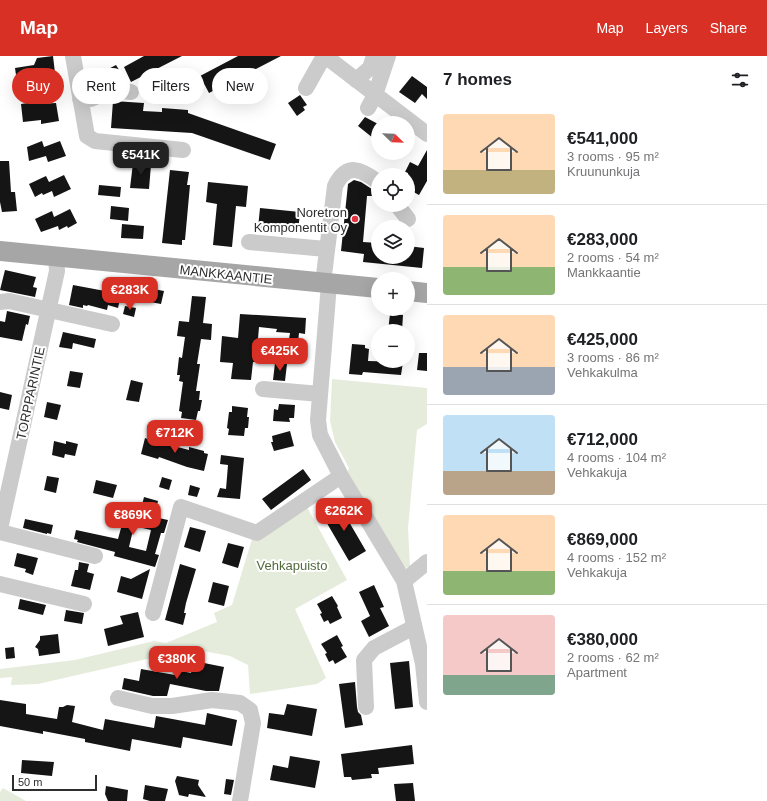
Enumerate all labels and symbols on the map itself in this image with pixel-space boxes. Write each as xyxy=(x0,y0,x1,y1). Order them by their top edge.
north arrow xyxy=(371,116,415,160)
pin: €541K xyxy=(113,142,169,176)
place label: Noretron Komponentit Oy xyxy=(254,205,347,235)
marker: Noretron Komponentit Oy xyxy=(350,214,360,224)
street label: MANKKAANTIE xyxy=(179,262,273,287)
pin: €283K xyxy=(102,277,158,311)
pin: €425K xyxy=(252,338,308,372)
street label: TORPPARINTIE xyxy=(13,345,48,441)
pin: €712K xyxy=(147,420,203,454)
pin: €262K xyxy=(316,498,372,532)
pin: €869K xyxy=(105,502,161,536)
park label: Vehkapuisto xyxy=(257,558,327,573)
pin: €380K xyxy=(149,646,205,680)
scale bar xyxy=(12,773,97,792)

